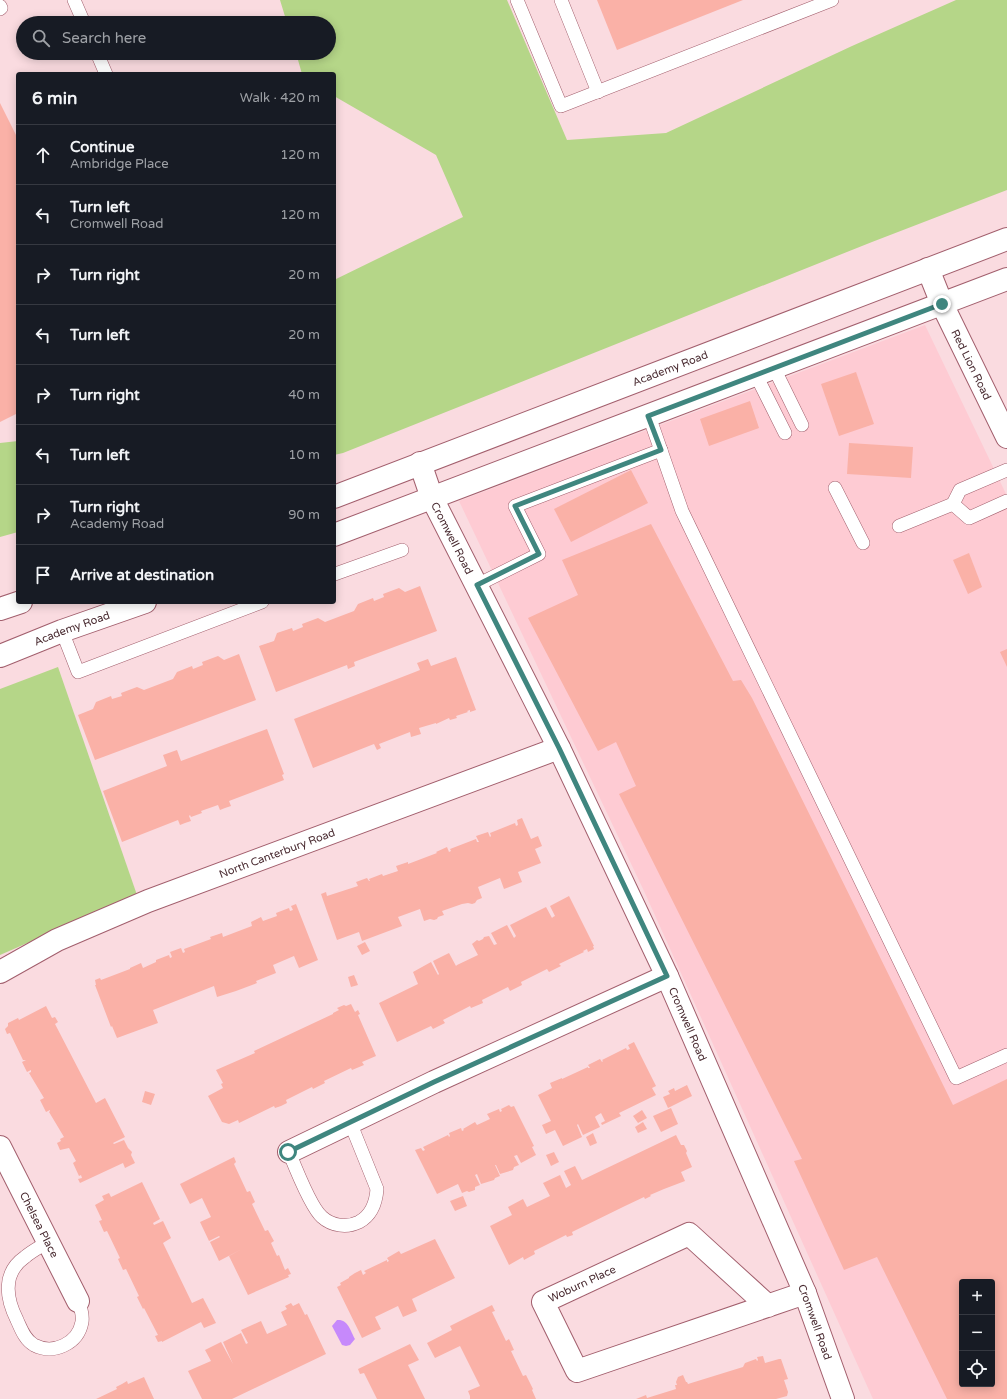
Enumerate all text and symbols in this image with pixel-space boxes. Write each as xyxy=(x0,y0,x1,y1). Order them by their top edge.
search box xyxy=(16,16,336,60)
icon: search xyxy=(30,27,52,49)
text: Search here xyxy=(62,29,146,47)
text: 6 min xyxy=(32,88,77,109)
text: Walk · 420 m xyxy=(240,90,320,106)
text: Continue xyxy=(70,138,134,156)
icon: ahead xyxy=(32,144,54,166)
text: 120 m xyxy=(280,147,320,163)
text: Ambridge Place xyxy=(70,156,169,172)
text: Turn left xyxy=(70,198,130,216)
icon: left xyxy=(32,204,54,226)
text: 120 m xyxy=(280,207,320,223)
text: Cromwell Road xyxy=(70,216,164,232)
icon: right xyxy=(32,264,54,286)
text: Turn right xyxy=(70,266,140,284)
text: 20 m xyxy=(288,267,320,283)
route end xyxy=(933,295,951,313)
icon: left xyxy=(32,324,54,346)
text: Turn left xyxy=(70,326,130,344)
text: 20 m xyxy=(288,327,320,343)
street label: Red Lion Road xyxy=(949,327,994,402)
street label: Academy Road xyxy=(631,348,710,388)
icon: right xyxy=(32,384,54,406)
text: Turn right xyxy=(70,386,140,404)
text: 40 m xyxy=(288,387,320,403)
icon: left xyxy=(32,444,54,466)
text: Turn left xyxy=(70,446,130,464)
text: 10 m xyxy=(288,447,320,463)
text: Turn right xyxy=(70,498,140,516)
street label: Cromwell Road xyxy=(429,500,476,576)
icon: right xyxy=(32,504,54,526)
text: 90 m xyxy=(288,507,320,523)
text: Academy Road xyxy=(70,516,164,532)
icon: arrive xyxy=(32,564,54,586)
text: Arrive at destination xyxy=(70,566,214,584)
street label: Academy Road xyxy=(32,608,111,648)
street label: North Canterbury Road xyxy=(217,825,337,880)
street label: Cromwell Road xyxy=(666,985,710,1063)
route start xyxy=(279,1143,297,1161)
street label: Chelsea Place xyxy=(17,1189,61,1260)
street label: Woburn Place xyxy=(546,1263,618,1305)
map controls xyxy=(959,1279,995,1387)
button: + xyxy=(959,1279,995,1315)
street label: Cromwell Road xyxy=(795,1282,835,1361)
button: − xyxy=(959,1315,995,1351)
button: locate xyxy=(959,1351,995,1387)

